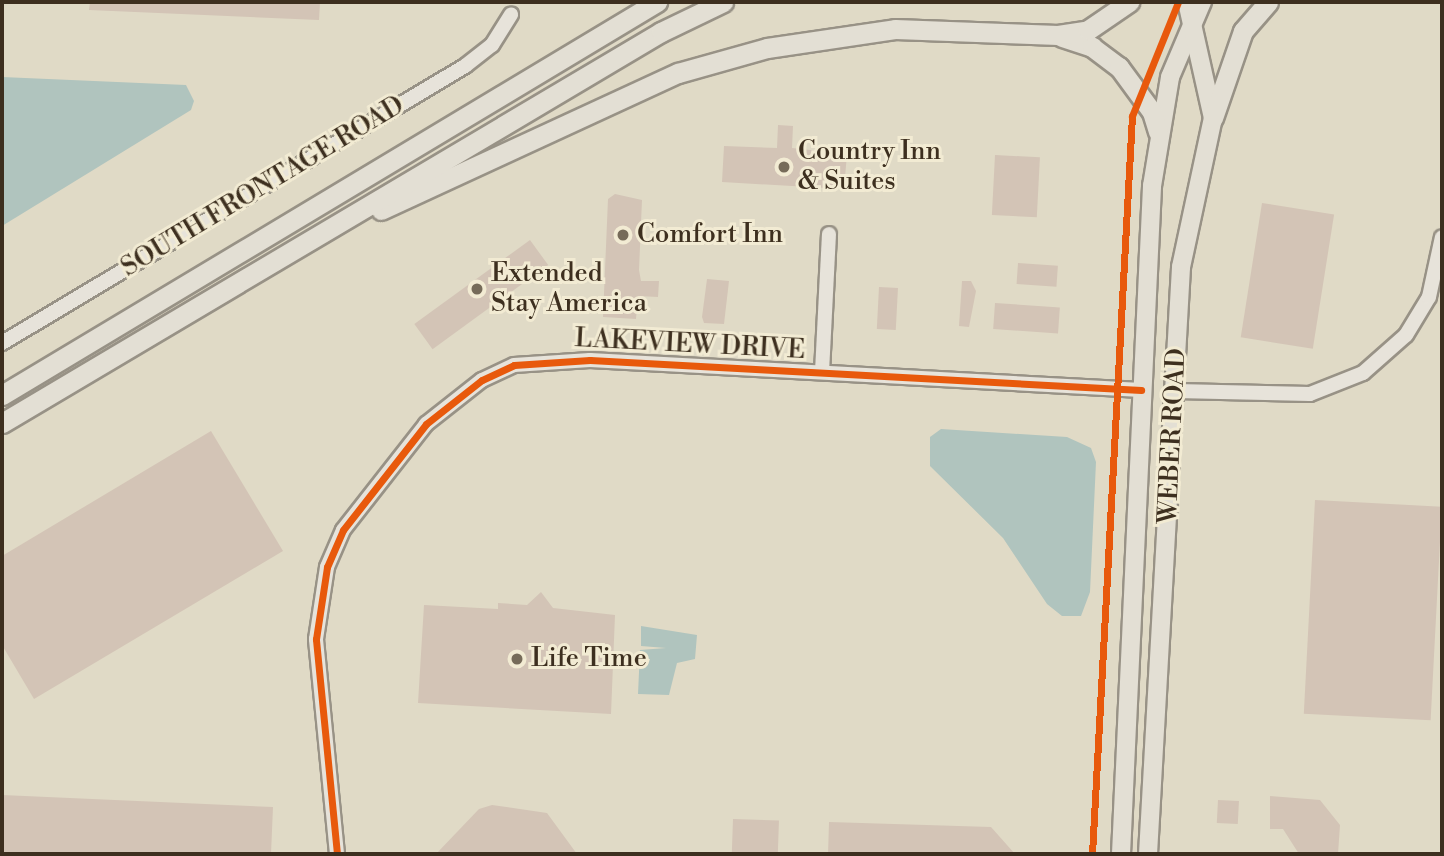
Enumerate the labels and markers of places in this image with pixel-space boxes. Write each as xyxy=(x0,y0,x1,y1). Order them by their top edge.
place label: Country Inn & Suites xyxy=(798,136,941,198)
marker: Country Inn & Suites xyxy=(776,159,792,175)
place label: Comfort Inn xyxy=(637,219,783,251)
marker: Comfort Inn xyxy=(615,227,631,243)
place label: Extended Stay America xyxy=(491,258,647,320)
marker: Extended Stay America xyxy=(469,281,485,297)
place label: Life Time xyxy=(531,643,647,675)
marker: Life Time xyxy=(509,651,525,667)

